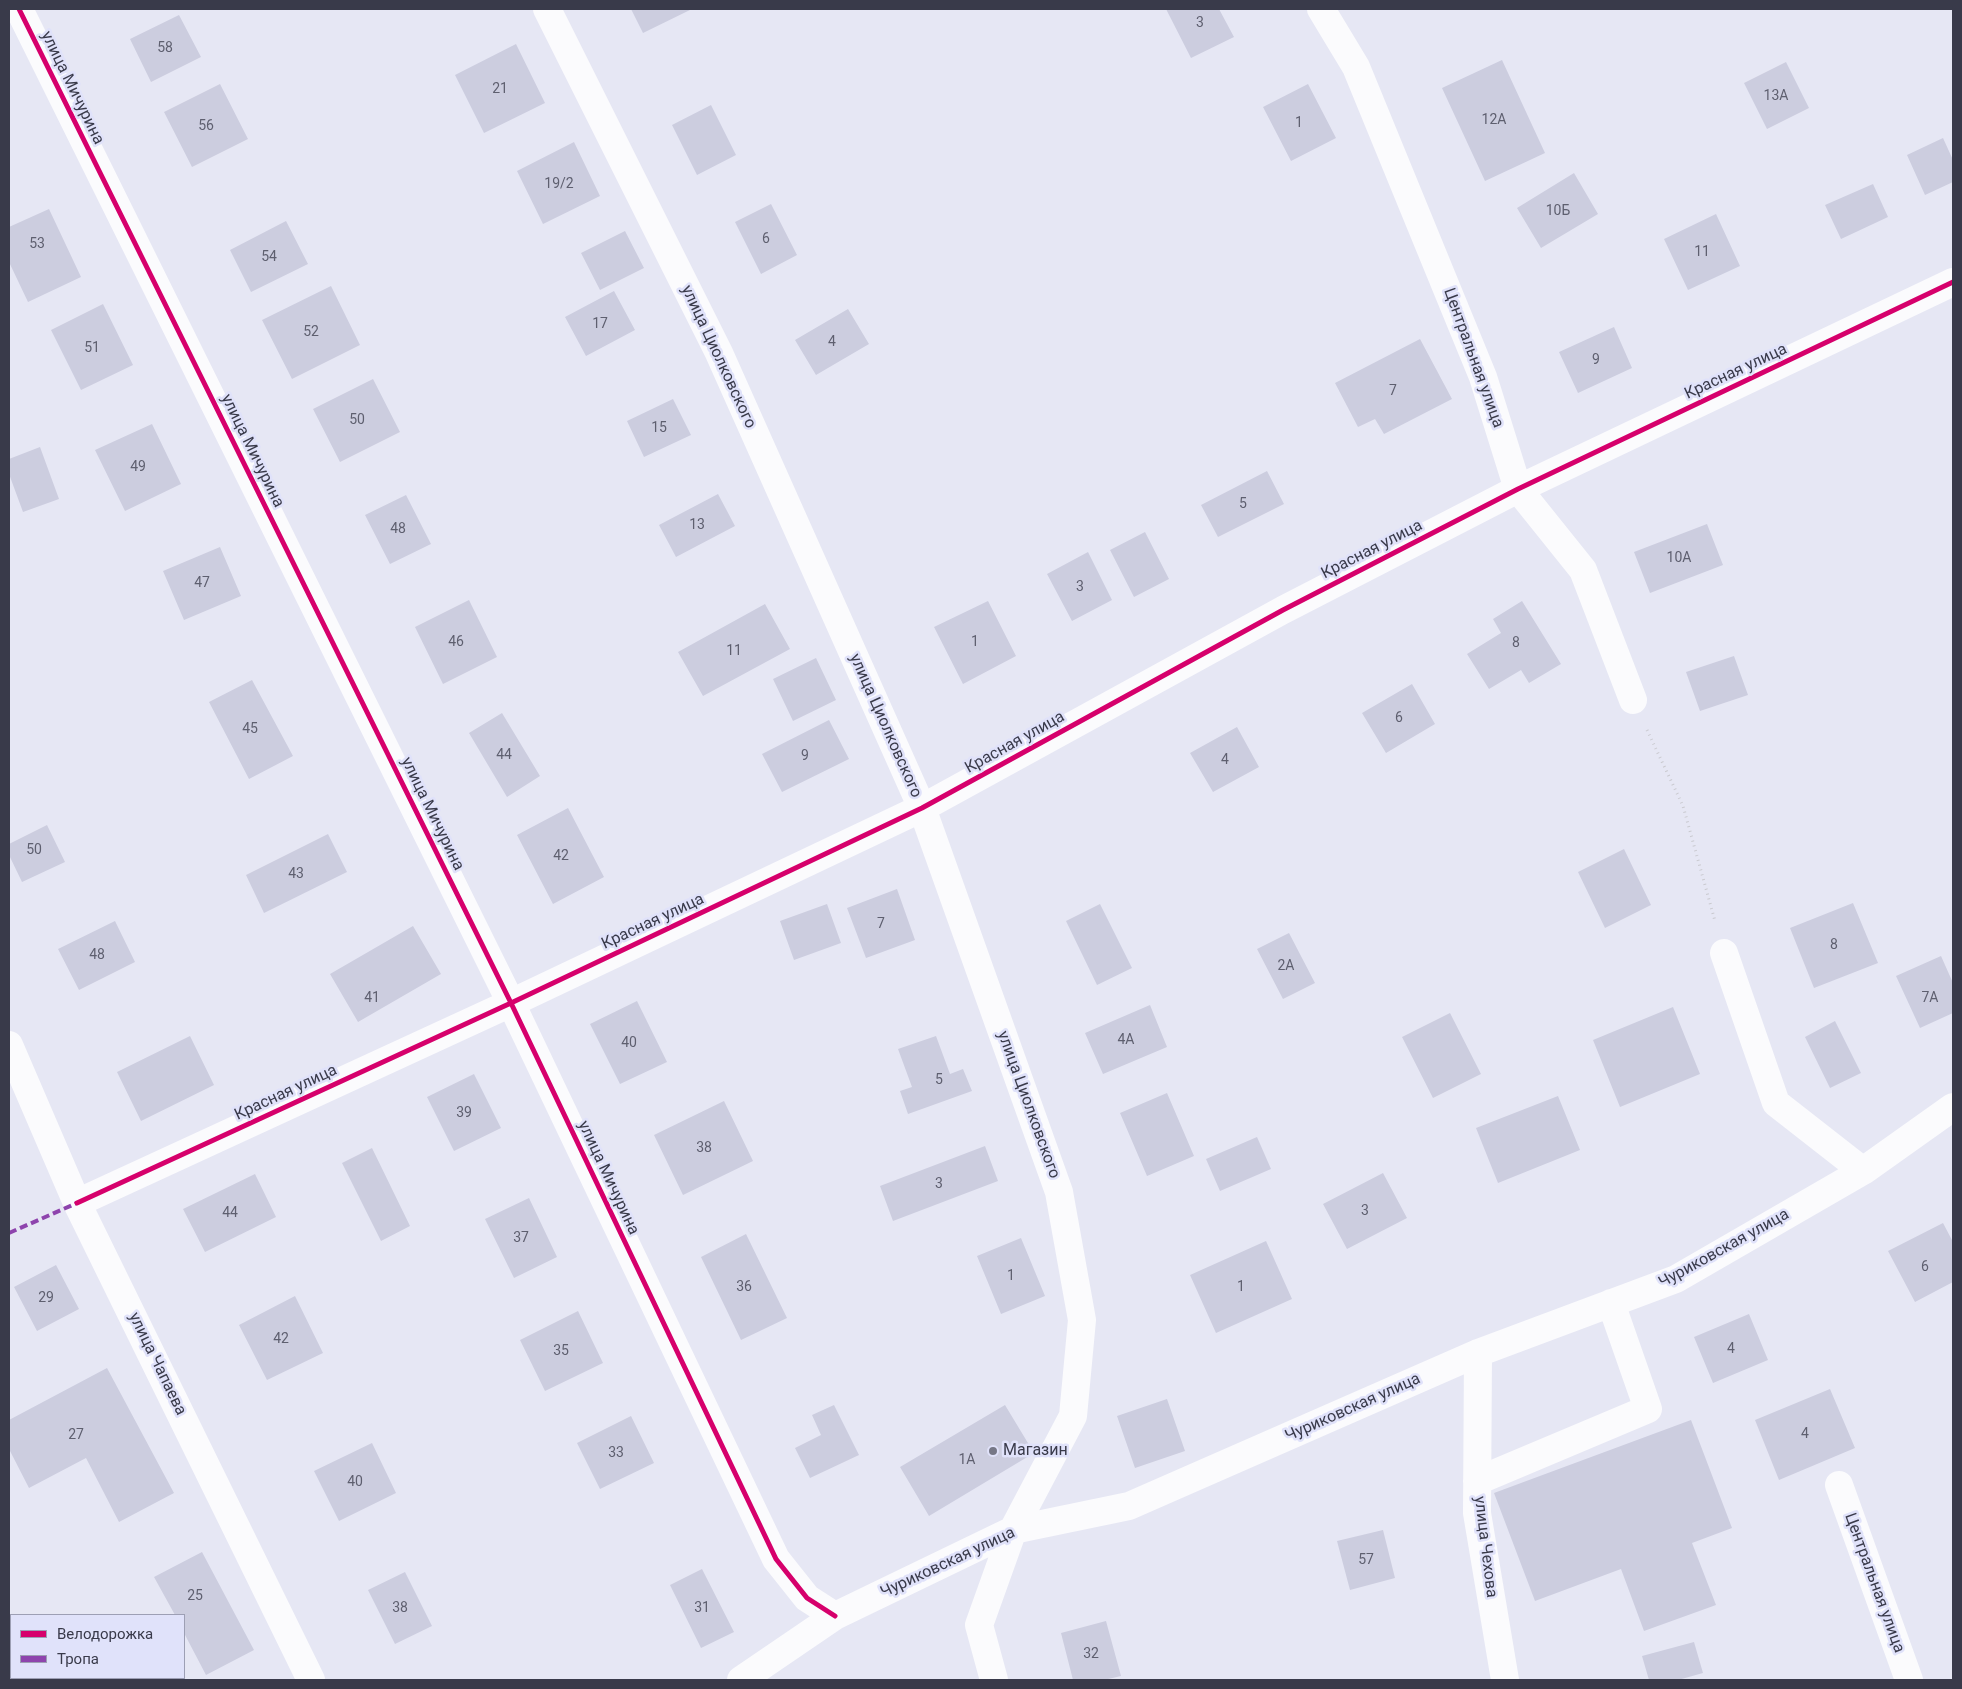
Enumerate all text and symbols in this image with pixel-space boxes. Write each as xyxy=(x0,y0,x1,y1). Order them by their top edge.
house number: 3 xyxy=(1196,15,1204,31)
street label: улица Мичурина xyxy=(36,28,108,148)
house number: 58 xyxy=(157,40,173,56)
house number: 21 xyxy=(492,81,508,97)
house number: 13А xyxy=(1764,88,1788,104)
house number: 12А xyxy=(1482,112,1506,128)
house number: 1 xyxy=(1295,115,1303,131)
house number: 56 xyxy=(198,118,214,134)
house number: 19/2 xyxy=(544,176,574,192)
house number: 10Б xyxy=(1546,203,1570,219)
house number: 6 xyxy=(762,231,770,247)
house number: 53 xyxy=(29,236,45,252)
house number: 11 xyxy=(1694,244,1710,260)
house number: 54 xyxy=(261,249,277,265)
street label: улица Циолковского xyxy=(676,282,760,432)
street label: Центральная улица xyxy=(1439,285,1507,431)
house number: 17 xyxy=(592,316,608,332)
house number: 52 xyxy=(303,324,319,340)
house number: 4 xyxy=(828,334,836,350)
house number: 51 xyxy=(84,340,100,356)
street label: Красная улица xyxy=(1682,340,1790,404)
house number: 9 xyxy=(1592,352,1600,368)
house number: 7 xyxy=(1389,383,1397,399)
street label: улица Мичурина xyxy=(216,391,288,511)
house number: 50 xyxy=(349,412,365,428)
house number: 15 xyxy=(651,420,667,436)
house number: 49 xyxy=(130,459,146,475)
house number: 5 xyxy=(1239,496,1247,512)
street label: Красная улица xyxy=(1318,516,1426,584)
house number: 13 xyxy=(689,517,705,533)
house number: 48 xyxy=(390,521,406,537)
house number: 10А xyxy=(1667,550,1691,566)
house number: 47 xyxy=(194,575,210,591)
house number: 3 xyxy=(1076,579,1084,595)
house number: 46 xyxy=(448,634,464,650)
house number: 1 xyxy=(971,634,979,650)
house number: 8 xyxy=(1512,635,1520,651)
house number: 11 xyxy=(726,643,742,659)
street label: улица Циолковского xyxy=(845,651,925,801)
street label: Красная улица xyxy=(962,708,1068,778)
house number: 6 xyxy=(1395,710,1403,726)
house number: 45 xyxy=(242,721,258,737)
house number: 44 xyxy=(496,747,512,763)
house number: 9 xyxy=(801,748,809,764)
house number: 4 xyxy=(1221,752,1229,768)
street label: улица Мичурина xyxy=(396,754,468,874)
house number: 50 xyxy=(26,842,42,858)
house number: 42 xyxy=(553,848,569,864)
house number: 43 xyxy=(288,866,304,882)
street label: Красная улица xyxy=(599,890,707,954)
house number: 7 xyxy=(877,916,885,932)
house number: 8 xyxy=(1830,937,1838,953)
house number: 48 xyxy=(89,947,105,963)
house number: 2А xyxy=(1277,958,1295,974)
house number: 41 xyxy=(364,990,380,1006)
house number: 7А xyxy=(1921,990,1939,1006)
street label: улица Циолковского xyxy=(992,1029,1064,1181)
house number: 4А xyxy=(1117,1032,1135,1048)
house number: 40 xyxy=(621,1035,637,1051)
street label: Красная улица xyxy=(232,1061,340,1125)
house number: 5 xyxy=(935,1072,943,1088)
house number: 39 xyxy=(456,1105,472,1121)
street label: улица Мичурина xyxy=(573,1118,643,1238)
house number: 38 xyxy=(696,1140,712,1156)
house number: 3 xyxy=(935,1176,943,1192)
house number: 3 xyxy=(1361,1203,1369,1219)
house number: 44 xyxy=(222,1205,238,1221)
street label: Чуриковская улица xyxy=(1656,1205,1792,1293)
house number: 37 xyxy=(513,1230,529,1246)
house number: 6 xyxy=(1921,1259,1929,1275)
house number: 1 xyxy=(1007,1268,1015,1284)
house number: 36 xyxy=(736,1279,752,1295)
house number: 1 xyxy=(1237,1279,1245,1295)
house number: 29 xyxy=(38,1290,54,1306)
street label: улица Чапаева xyxy=(124,1310,190,1418)
house number: 42 xyxy=(273,1331,289,1347)
house number: 4 xyxy=(1727,1341,1735,1357)
house number: 35 xyxy=(553,1343,569,1359)
street label: Чуриковская улица xyxy=(1282,1370,1424,1446)
house number: 4 xyxy=(1801,1426,1809,1442)
house number: 27 xyxy=(68,1427,84,1443)
place label: Магазин xyxy=(1003,1441,1068,1461)
house number: 33 xyxy=(608,1445,624,1461)
marker: Магазин xyxy=(987,1445,999,1457)
house number: 1А xyxy=(958,1452,976,1468)
house number: 40 xyxy=(347,1474,363,1490)
street label: улица Чехова xyxy=(1469,1495,1501,1599)
street label: Центральная улица xyxy=(1840,1510,1908,1656)
street label: Чуриковская улица xyxy=(878,1523,1018,1603)
house number: 57 xyxy=(1358,1552,1374,1568)
house number: 25 xyxy=(187,1588,203,1604)
house number: 38 xyxy=(392,1600,408,1616)
house number: 31 xyxy=(694,1600,710,1616)
legend xyxy=(10,1614,185,1679)
text: Велодорожка xyxy=(57,1625,153,1643)
house number: 32 xyxy=(1083,1646,1099,1662)
text: Тропа xyxy=(57,1650,99,1668)

